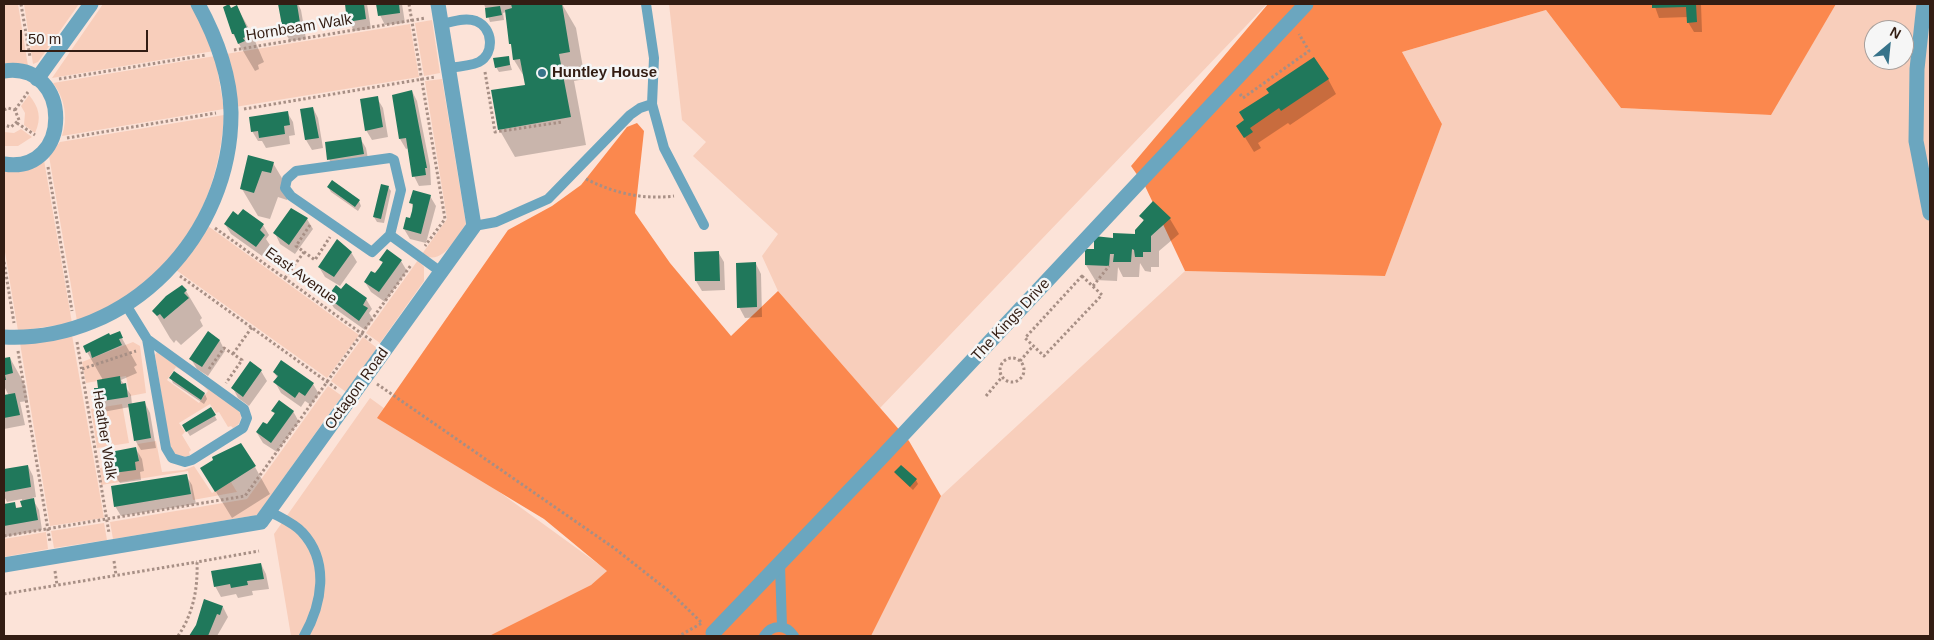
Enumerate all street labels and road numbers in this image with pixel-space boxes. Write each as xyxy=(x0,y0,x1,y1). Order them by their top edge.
street label: Hornbeam Walk xyxy=(245,11,353,45)
street label: East Avenue xyxy=(261,244,341,308)
street label: The Kings Drive xyxy=(968,275,1054,365)
street label: Octagon Road xyxy=(321,345,393,433)
street label: Heather Walk xyxy=(88,389,120,481)

